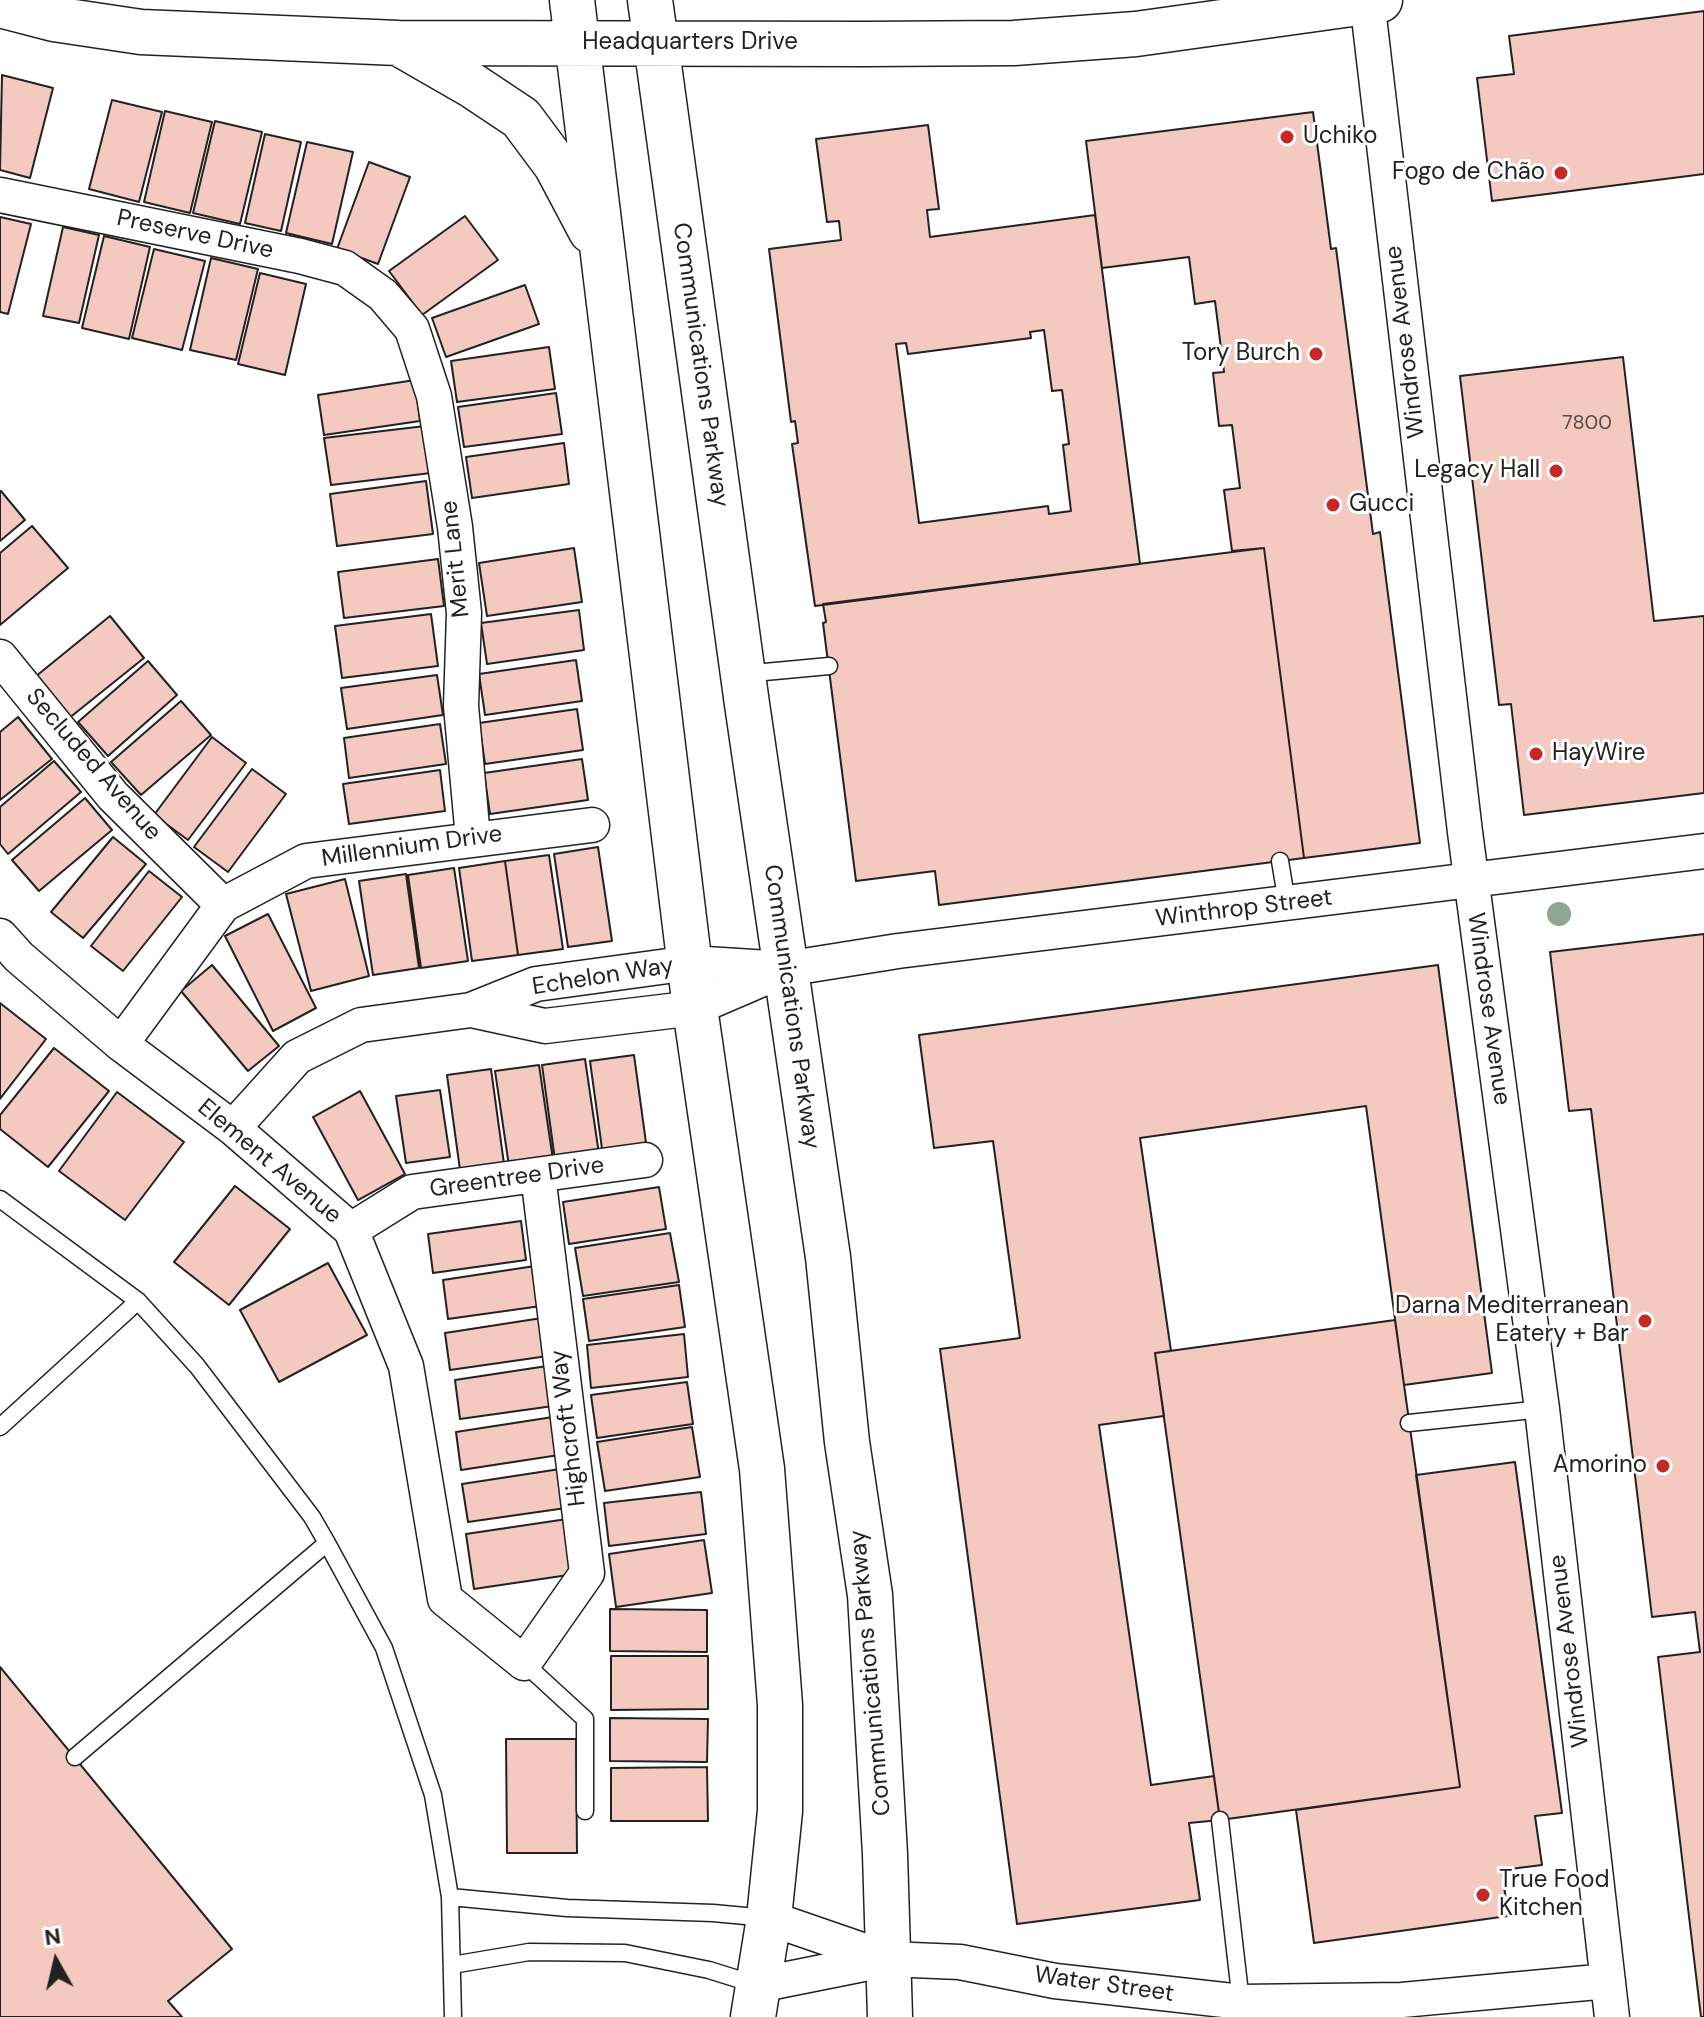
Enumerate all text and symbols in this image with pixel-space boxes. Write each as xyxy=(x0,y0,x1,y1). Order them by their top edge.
street label: Headquarters Drive xyxy=(582,29,798,57)
place label: Uchiko xyxy=(1303,123,1377,151)
marker: Uchiko xyxy=(1278,128,1296,146)
place label: Fogo de Chão xyxy=(1392,159,1545,187)
marker: Fogo de Chão xyxy=(1552,164,1570,182)
street label: Preserve Drive xyxy=(114,204,276,266)
street label: Communications Parkway xyxy=(666,221,734,509)
street label: Windrose Avenue xyxy=(1380,244,1432,440)
place label: Tory Burch xyxy=(1182,340,1300,368)
marker: Tory Burch xyxy=(1307,345,1325,363)
house number: 7800 xyxy=(1562,412,1612,436)
place label: Legacy Hall xyxy=(1414,457,1540,485)
marker: Legacy Hall xyxy=(1547,462,1565,480)
place label: Gucci xyxy=(1349,491,1414,519)
marker: Gucci xyxy=(1324,496,1342,514)
street label: Merit Lane xyxy=(436,499,476,619)
street label: Secluded Avenue xyxy=(19,683,167,847)
place label: HayWire xyxy=(1552,740,1645,768)
marker: HayWire xyxy=(1527,745,1545,763)
street label: Millennium Drive xyxy=(320,820,504,874)
street label: Communications Parkway xyxy=(757,863,825,1151)
street label: Winthrop Street xyxy=(1154,884,1334,934)
street label: Windrose Avenue xyxy=(1460,911,1516,1107)
street label: Echelon Way xyxy=(530,952,676,1002)
street label: Element Avenue xyxy=(191,1094,347,1230)
street label: Greentree Drive xyxy=(428,1151,606,1205)
place label: Darna Mediterranean Eatery + Bar xyxy=(1395,1293,1629,1349)
marker: Darna Mediterranean Eatery + Bar xyxy=(1636,1312,1654,1330)
street label: Highcroft Way xyxy=(545,1348,593,1508)
place label: Amorino xyxy=(1553,1452,1647,1480)
marker: Amorino xyxy=(1654,1457,1672,1475)
street label: Communications Parkway xyxy=(844,1529,898,1817)
street label: Windrose Avenue xyxy=(1544,1553,1596,1749)
place label: True Food Kitchen xyxy=(1499,1867,1610,1923)
marker: True Food Kitchen xyxy=(1474,1886,1492,1904)
north arrow xyxy=(16,1921,96,2001)
text: N xyxy=(43,1921,63,1952)
street label: Water Street xyxy=(1032,1961,1176,2009)

